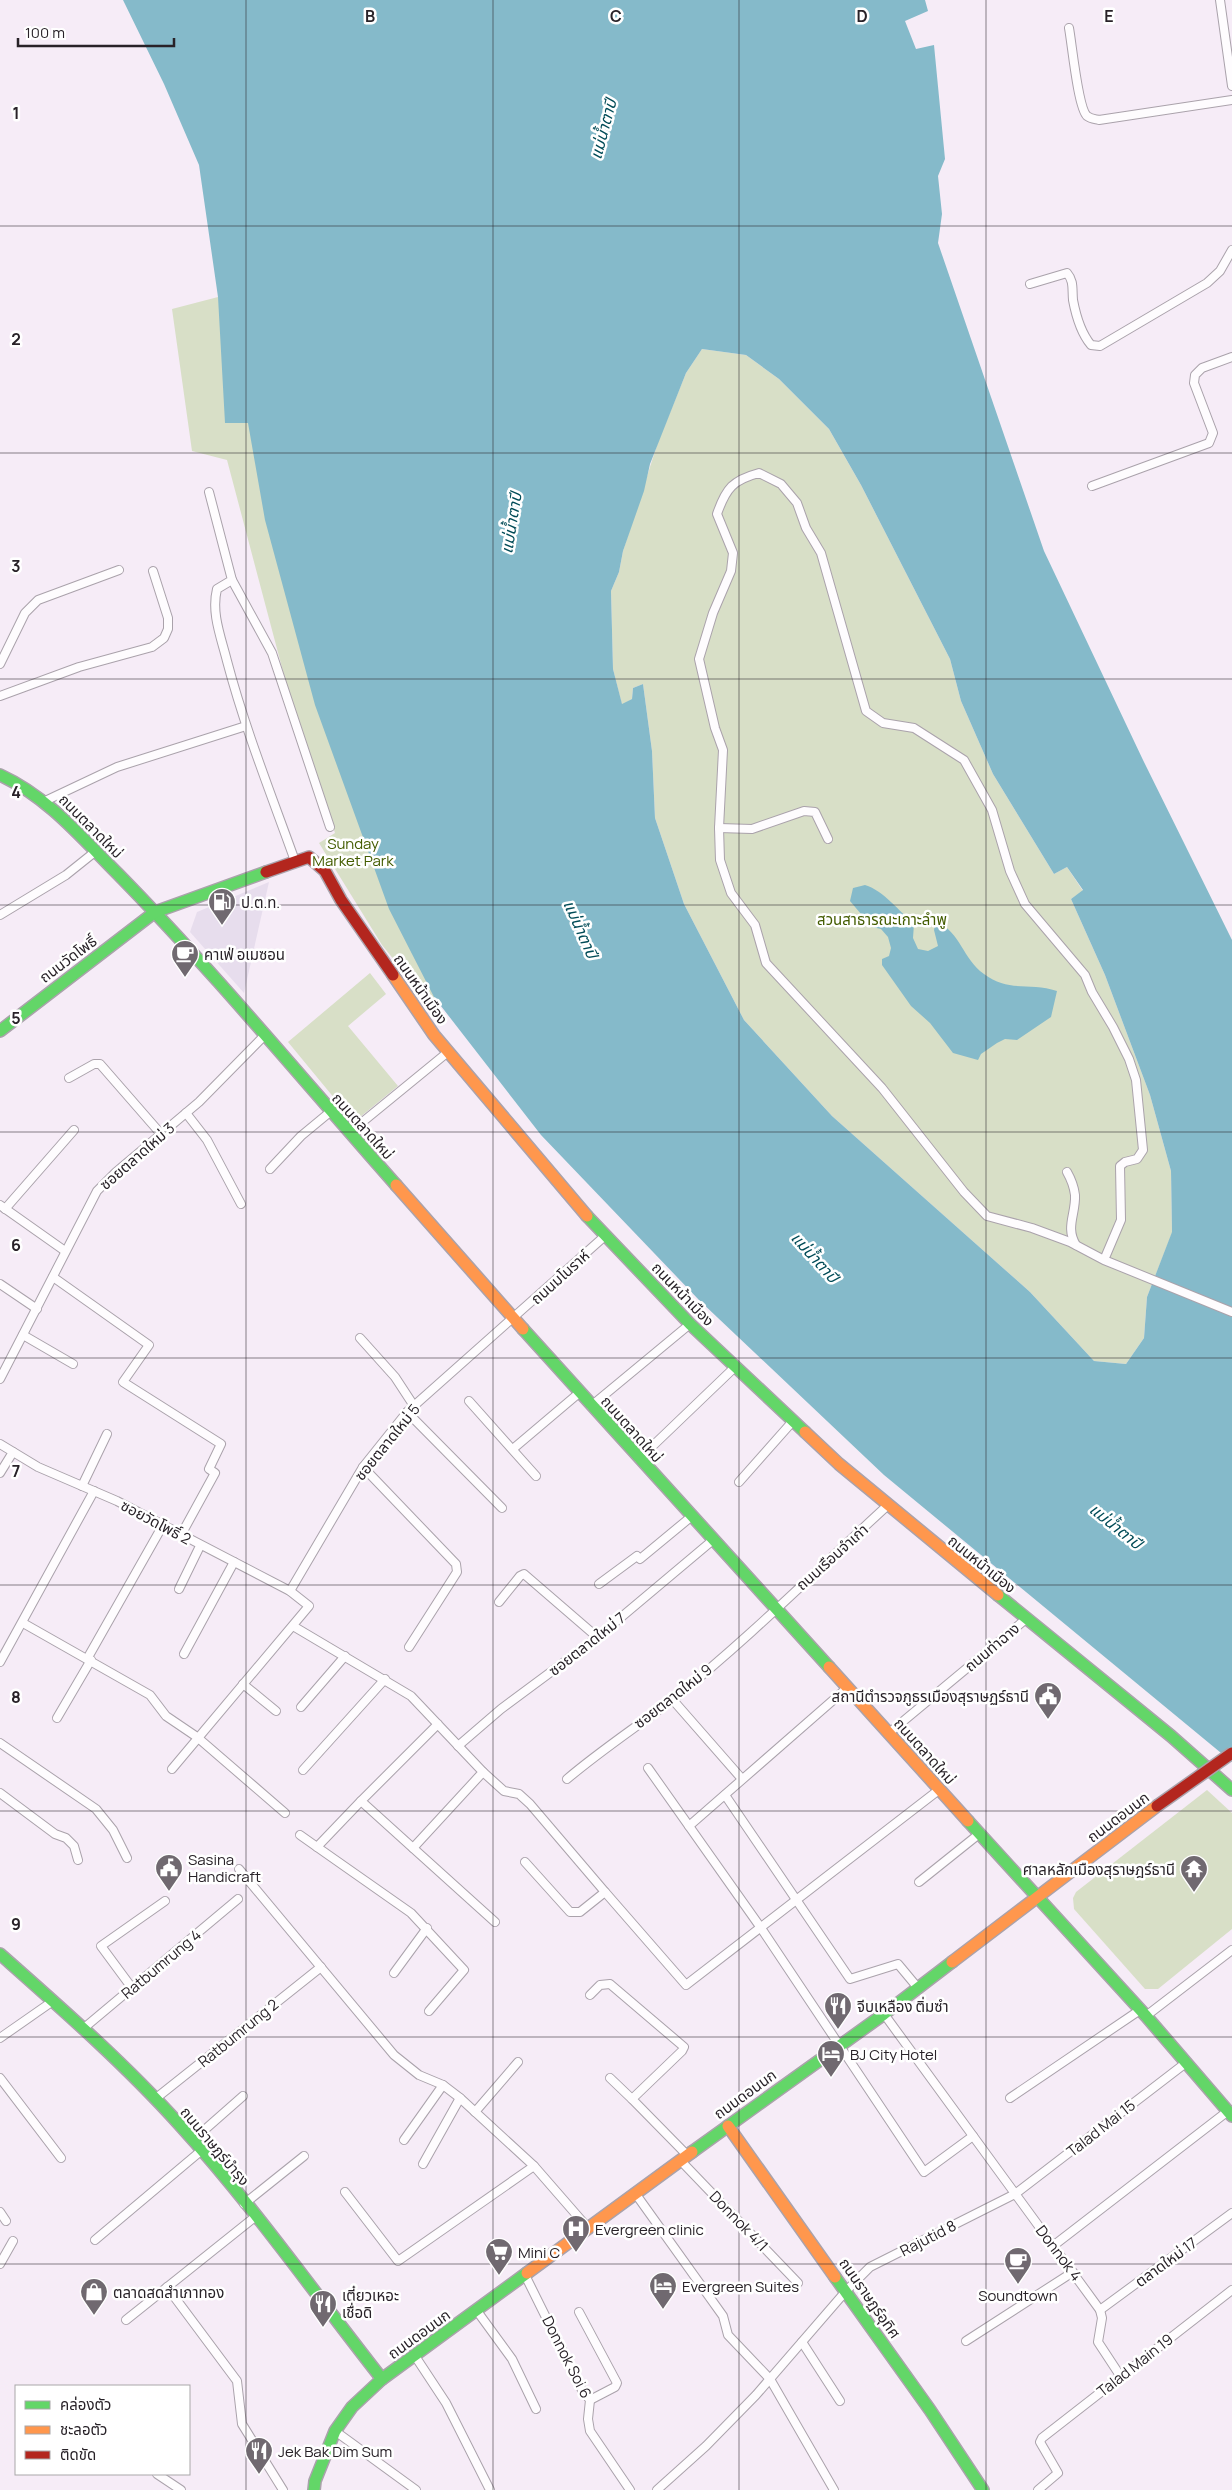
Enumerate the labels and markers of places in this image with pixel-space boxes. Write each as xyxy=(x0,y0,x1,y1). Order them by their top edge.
fuel station icon: ป.ต.ท. xyxy=(207,887,237,926)
place label: ป.ต.ท. xyxy=(241,892,280,913)
cafe icon: คาเฟ่ อเมซอน xyxy=(170,939,200,978)
place label: คาเฟ่ อเมซอน xyxy=(204,944,285,965)
public building icon: สถานีตำรวจภูธรเมืองสุราษฏร์ธานี xyxy=(1033,1681,1063,1720)
place label: สถานีตำรวจภูธรเมืองสุราษฏร์ธานี xyxy=(832,1686,1029,1707)
place label: Sasina Handicraft xyxy=(188,1849,261,1887)
public building icon: Sasina Handicraft xyxy=(154,1853,184,1892)
temple icon: ศาลหลักเมืองสุราษฎร์ธานี xyxy=(1179,1854,1209,1893)
place label: ศาลหลักเมืองสุราษฎร์ธานี xyxy=(1023,1859,1175,1880)
restaurant icon: จีบเหลือง ติ่มซำ xyxy=(823,1991,853,2030)
place label: จีบเหลือง ติ่มซำ xyxy=(857,1996,949,2017)
hotel icon: BJ City Hotel xyxy=(816,2039,846,2078)
place label: BJ City Hotel xyxy=(850,2044,937,2065)
hospital icon: Evergreen clinic xyxy=(561,2214,591,2253)
place label: Evergreen clinic xyxy=(595,2219,704,2240)
supermarket icon: Mini C xyxy=(484,2237,514,2276)
place label: Mini C xyxy=(518,2242,561,2263)
cafe icon: Soundtown xyxy=(1003,2246,1033,2285)
hotel icon: Evergreen Suites xyxy=(648,2271,678,2310)
place label: Evergreen Suites xyxy=(682,2276,799,2297)
shop icon: ตลาดสดสำเภาทอง xyxy=(79,2277,109,2316)
place label: ตลาดสดสำเภาทอง xyxy=(113,2282,224,2303)
place label: เตี๋ยวเหอะ เชื่อดิ xyxy=(342,2285,399,2323)
place label: Soundtown xyxy=(978,2285,1058,2306)
restaurant icon: เตี๋ยวเหอะ เชื่อดิ xyxy=(308,2289,338,2328)
restaurant icon: Jek Bak Dim Sum xyxy=(244,2436,274,2475)
place label: Jek Bak Dim Sum xyxy=(278,2441,392,2462)

